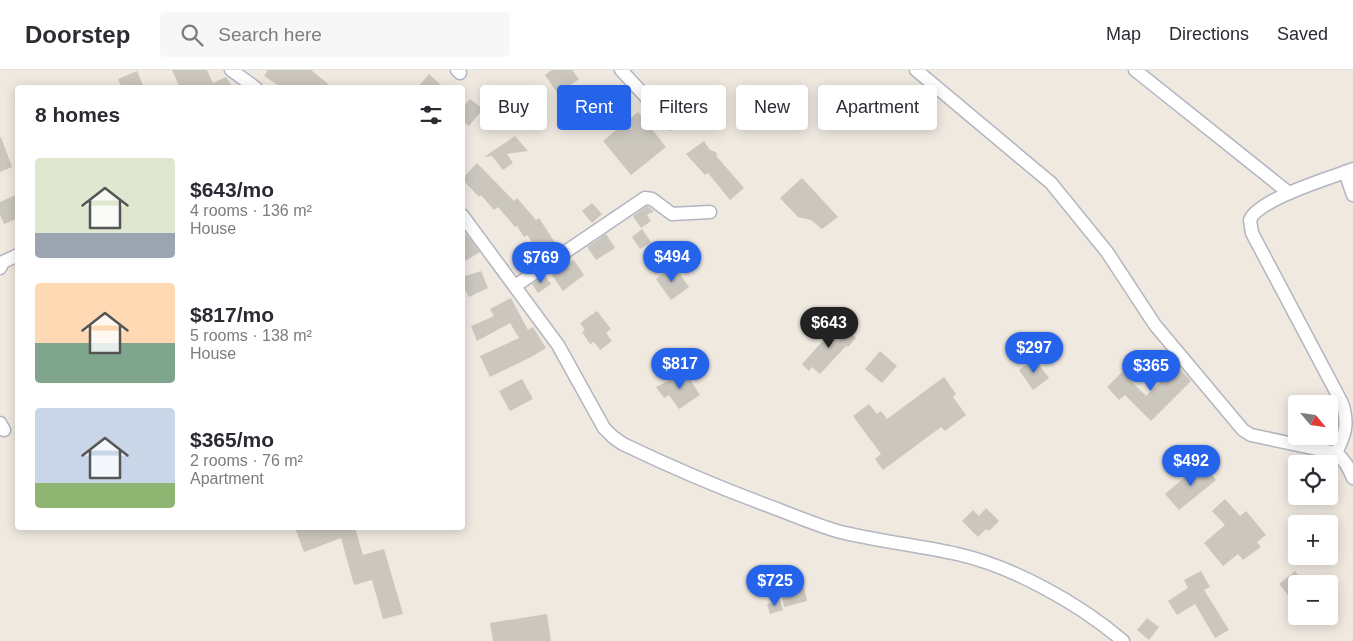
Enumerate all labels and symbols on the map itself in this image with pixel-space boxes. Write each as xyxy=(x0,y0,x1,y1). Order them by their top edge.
pin: $494 xyxy=(642,240,702,283)
pin: $769 xyxy=(511,242,571,284)
pin: $643 xyxy=(799,306,859,349)
pin: $297 xyxy=(1004,332,1064,374)
pin: $817 xyxy=(650,348,710,390)
pin: $365 xyxy=(1121,350,1181,392)
north arrow xyxy=(1288,395,1338,445)
pin: $492 xyxy=(1161,444,1221,487)
pin: $725 xyxy=(745,564,805,607)

